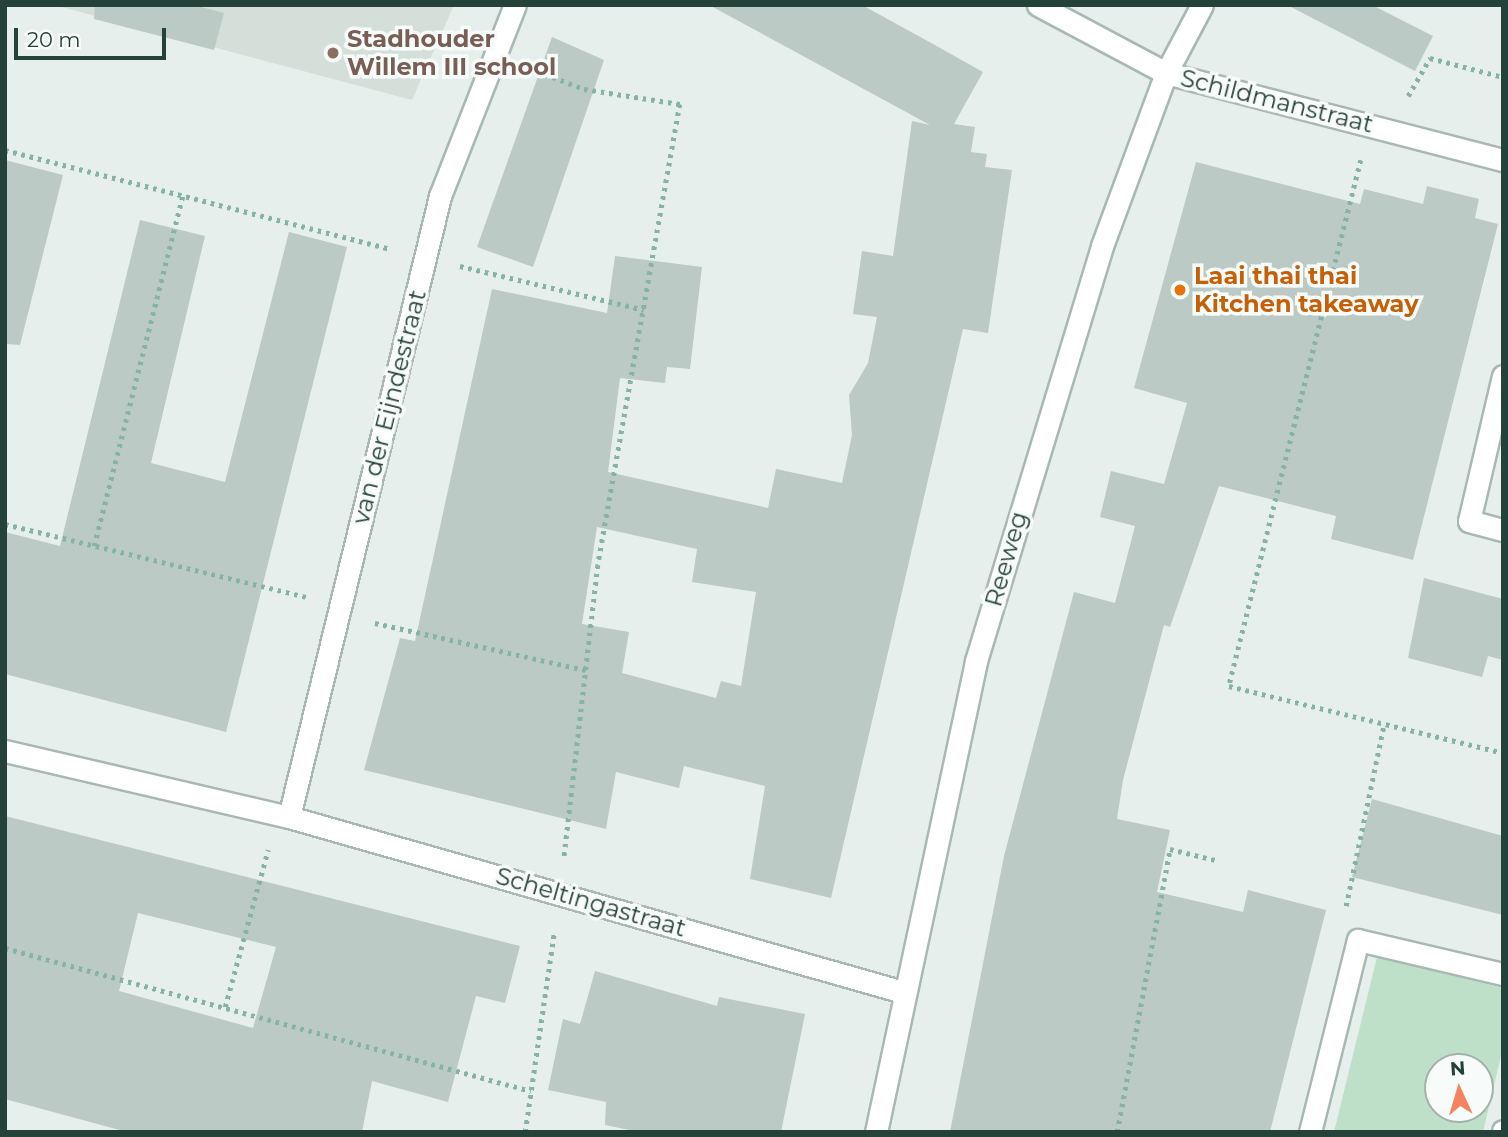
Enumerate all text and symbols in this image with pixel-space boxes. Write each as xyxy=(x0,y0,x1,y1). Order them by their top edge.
scale bar xyxy=(18,14,170,58)
place label: Stadhouder Willem III school xyxy=(347,25,556,81)
text: 20 m xyxy=(27,27,81,52)
marker: Stadhouder Willem III school xyxy=(325,45,341,61)
street label: Schildmanstraat xyxy=(1178,63,1376,139)
place label: Laai thai thai Kitchen takeaway xyxy=(1194,262,1419,318)
marker: Laai thai thai Kitchen takeaway xyxy=(1172,282,1188,298)
street label: van der Eijndestraat xyxy=(346,287,432,527)
street label: Reeweg xyxy=(979,508,1033,610)
street label: Scheltingastraat xyxy=(493,861,689,943)
north arrow xyxy=(1424,1053,1494,1123)
text: N xyxy=(1449,1057,1466,1081)

